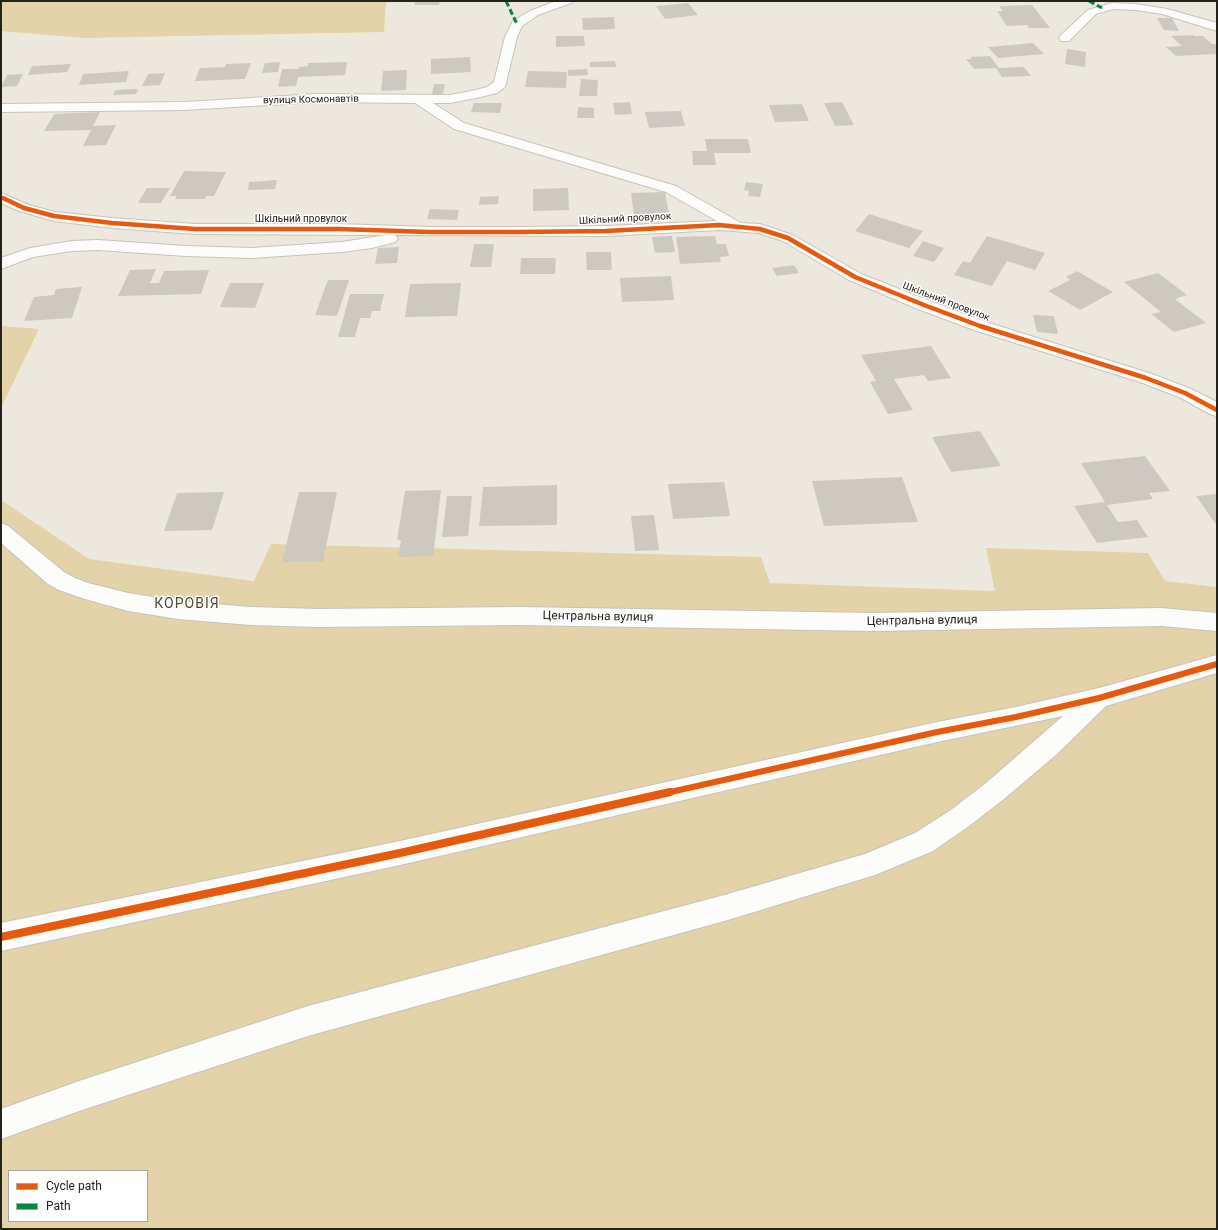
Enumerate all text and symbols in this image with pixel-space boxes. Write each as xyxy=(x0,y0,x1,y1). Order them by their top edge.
street label: вулиця Космонавтів xyxy=(263,93,359,107)
street label: Шкільний провулок xyxy=(579,211,671,227)
street label: Шкільний провулок xyxy=(255,213,347,225)
street label: Шкільний провулок xyxy=(901,280,991,324)
district label: КОРОВІЯ xyxy=(154,596,220,612)
street label: Центральна вулиця xyxy=(542,609,654,625)
street label: Центральна вулиця xyxy=(866,613,978,629)
legend xyxy=(8,1170,148,1222)
text: Cycle path xyxy=(46,1179,102,1193)
text: Path xyxy=(46,1199,71,1213)

